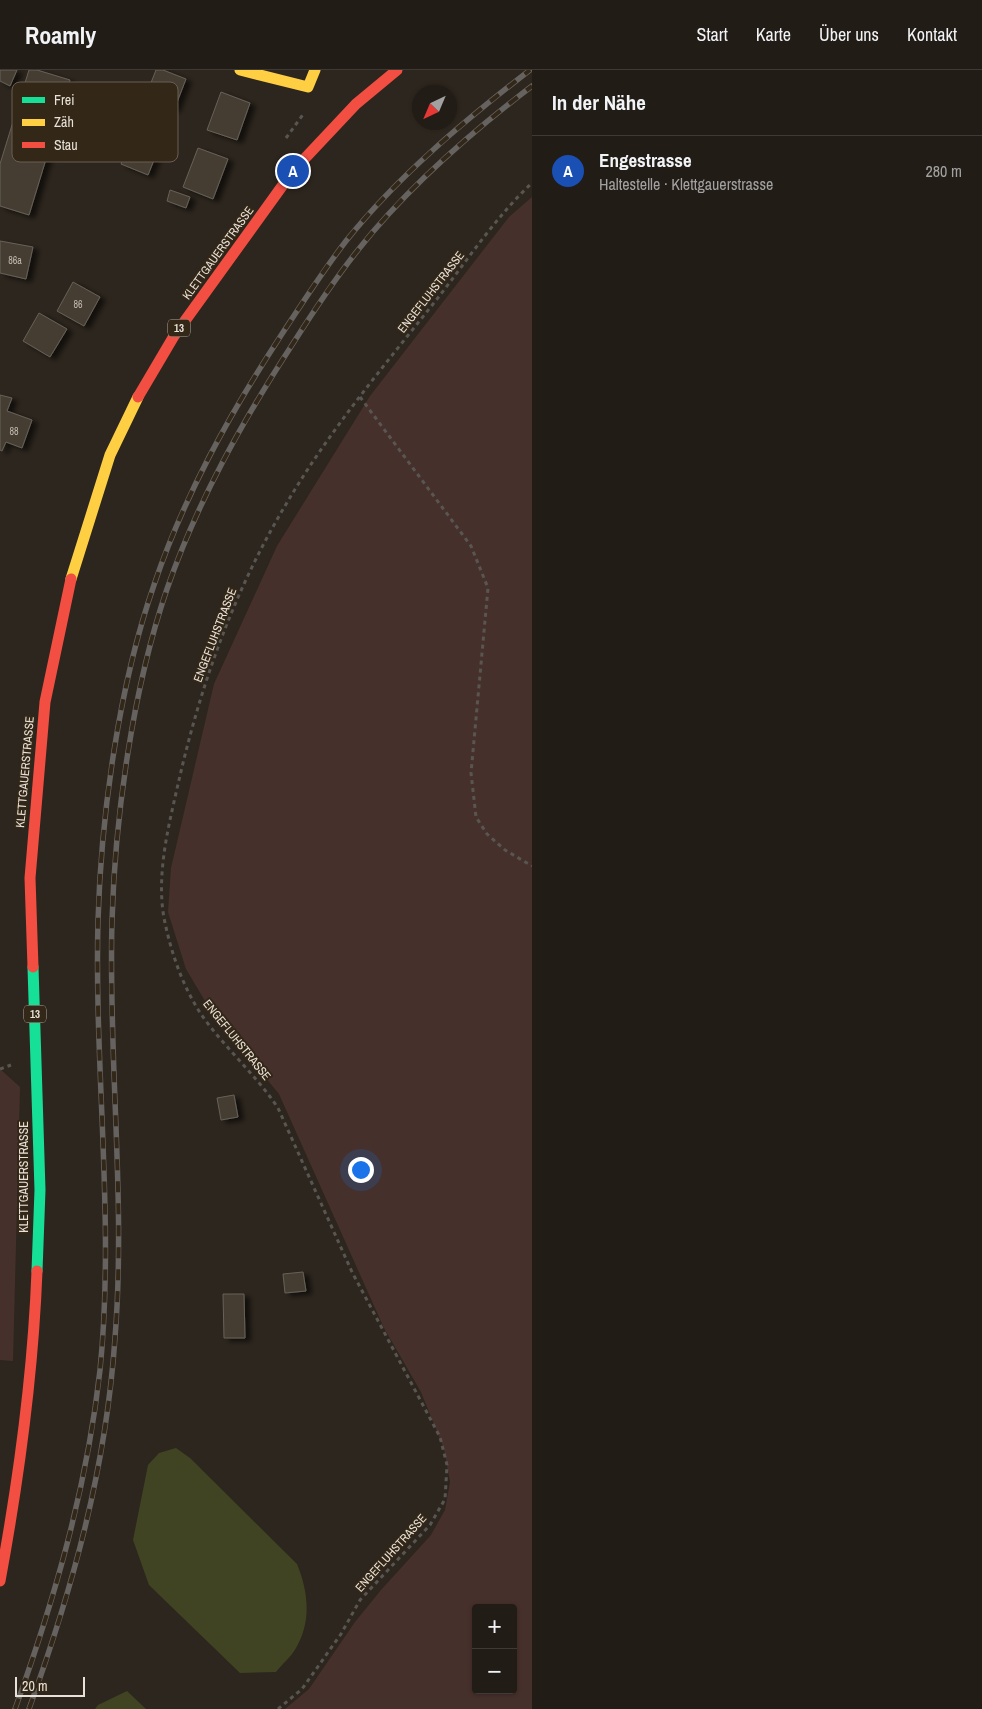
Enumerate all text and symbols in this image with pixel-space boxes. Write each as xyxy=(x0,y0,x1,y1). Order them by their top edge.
text: Roamly xyxy=(25,19,96,51)
text: Start xyxy=(697,22,728,47)
text: Karte xyxy=(756,22,791,47)
text: Über uns xyxy=(819,22,879,47)
text: Kontakt xyxy=(907,22,957,47)
legend xyxy=(12,82,178,162)
north arrow xyxy=(412,85,457,130)
text: In der Nähe xyxy=(552,88,646,117)
text: Frei xyxy=(54,91,74,109)
text: Zäh xyxy=(54,113,74,131)
text: Stau xyxy=(54,136,78,154)
text: Engestrasse xyxy=(599,147,692,173)
pin: A xyxy=(277,152,309,190)
text: A xyxy=(563,160,573,182)
text: 280 m xyxy=(926,160,962,182)
text: Haltestelle · Klettgauerstrasse xyxy=(599,173,773,195)
street label: KLETTGAUERSTRASSE xyxy=(179,203,257,303)
street label: ENGEFLUHSTRASSE xyxy=(394,248,468,336)
house number: 86a xyxy=(8,254,22,267)
house number: 86 xyxy=(73,298,83,311)
road number: 13 xyxy=(168,320,190,336)
house number: 88 xyxy=(9,425,19,438)
street label: ENGEFLUHSTRASSE xyxy=(190,586,240,684)
street label: KLETTGAUERSTRASSE xyxy=(12,716,38,828)
street label: ENGEFLUHSTRASSE xyxy=(199,996,275,1084)
road number: 13 xyxy=(24,1006,46,1022)
street label: KLETTGAUERSTRASSE xyxy=(16,1121,32,1233)
your location xyxy=(348,1157,374,1183)
street label: ENGEFLUHSTRASSE xyxy=(352,1511,430,1595)
map controls xyxy=(472,1604,517,1694)
button: + xyxy=(472,1604,517,1649)
button: − xyxy=(472,1649,517,1694)
scale bar xyxy=(15,1674,85,1697)
text: 20 m xyxy=(22,1677,48,1695)

